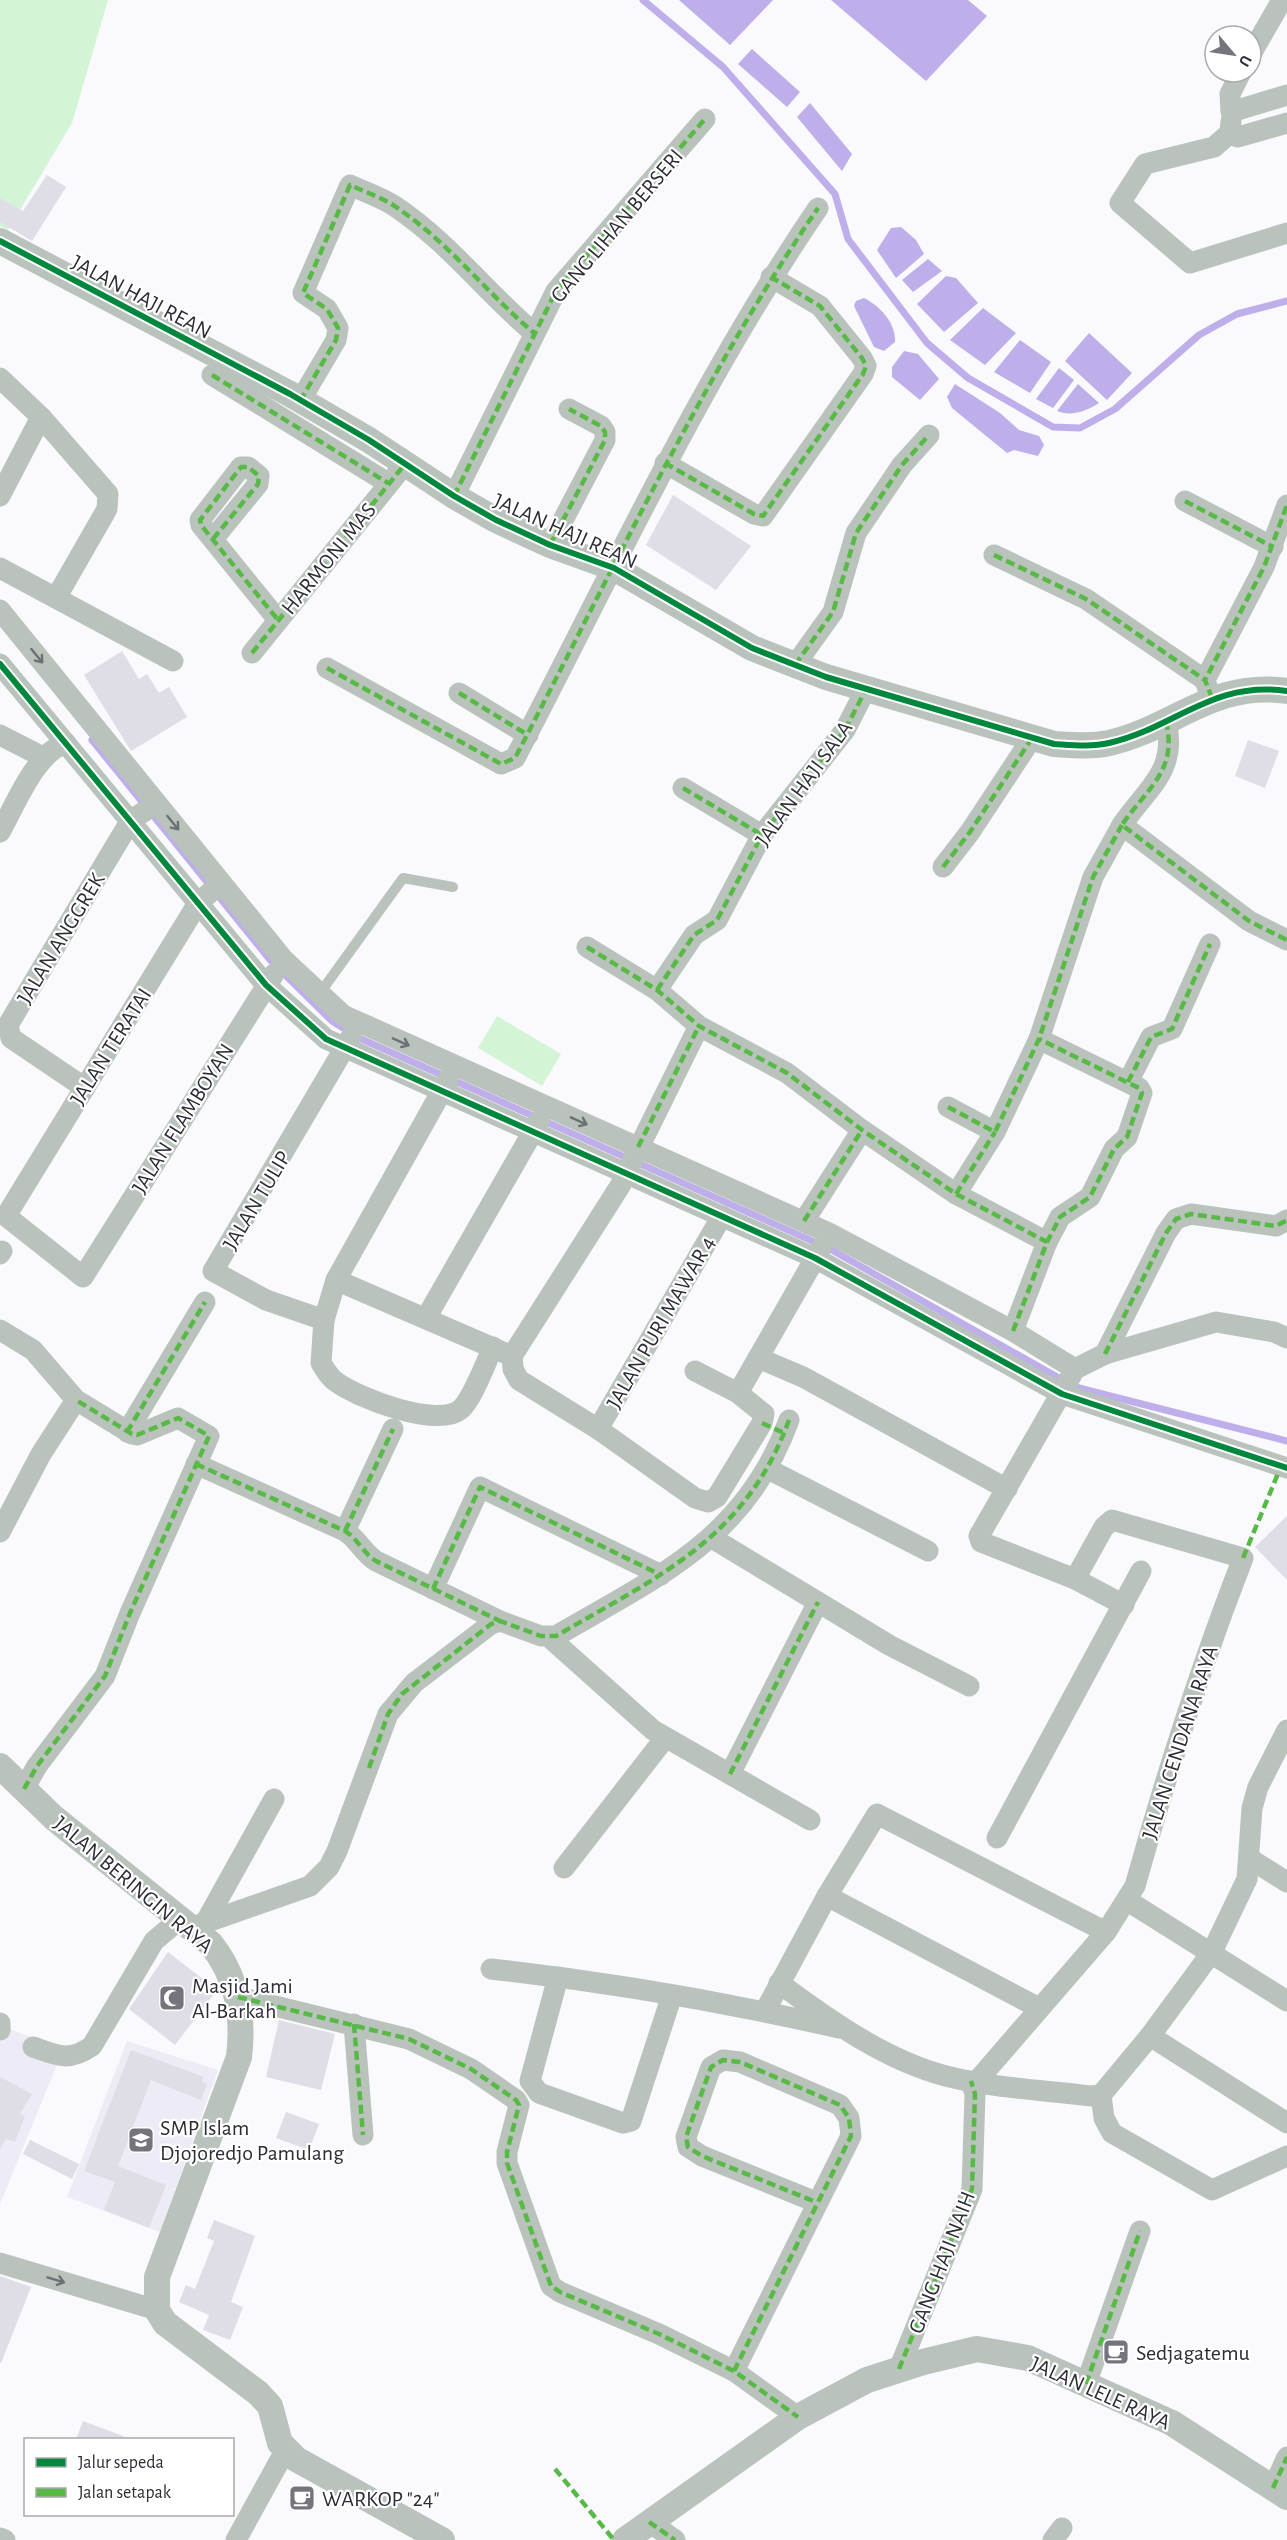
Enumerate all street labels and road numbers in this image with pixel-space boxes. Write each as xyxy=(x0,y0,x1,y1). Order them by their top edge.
street label: GANG LIHAN BERSERI xyxy=(546,145,687,306)
street label: JALAN HAJI REAN xyxy=(68,251,215,343)
street label: JALAN HAJI REAN xyxy=(490,489,641,572)
street label: HARMONI MAS xyxy=(277,499,380,619)
street label: JALAN HAJI SALA xyxy=(751,717,857,850)
street label: JALAN ANGGREK xyxy=(13,868,109,1008)
street label: JALAN TERATAI xyxy=(66,984,156,1109)
street label: JALAN FLAMBOYAN xyxy=(128,1040,238,1197)
street label: JALAN TULIP xyxy=(219,1147,295,1254)
street label: JALAN PURI MAWAR 4 xyxy=(603,1233,719,1412)
street label: JALAN CENDANA RAYA xyxy=(1138,1642,1222,1842)
street label: JALAN BERINGIN RAYA xyxy=(50,1812,217,1958)
street label: GANG HAJI NAIH xyxy=(905,2188,979,2336)
street label: JALAN LELE RAYA xyxy=(1027,2352,1174,2434)

